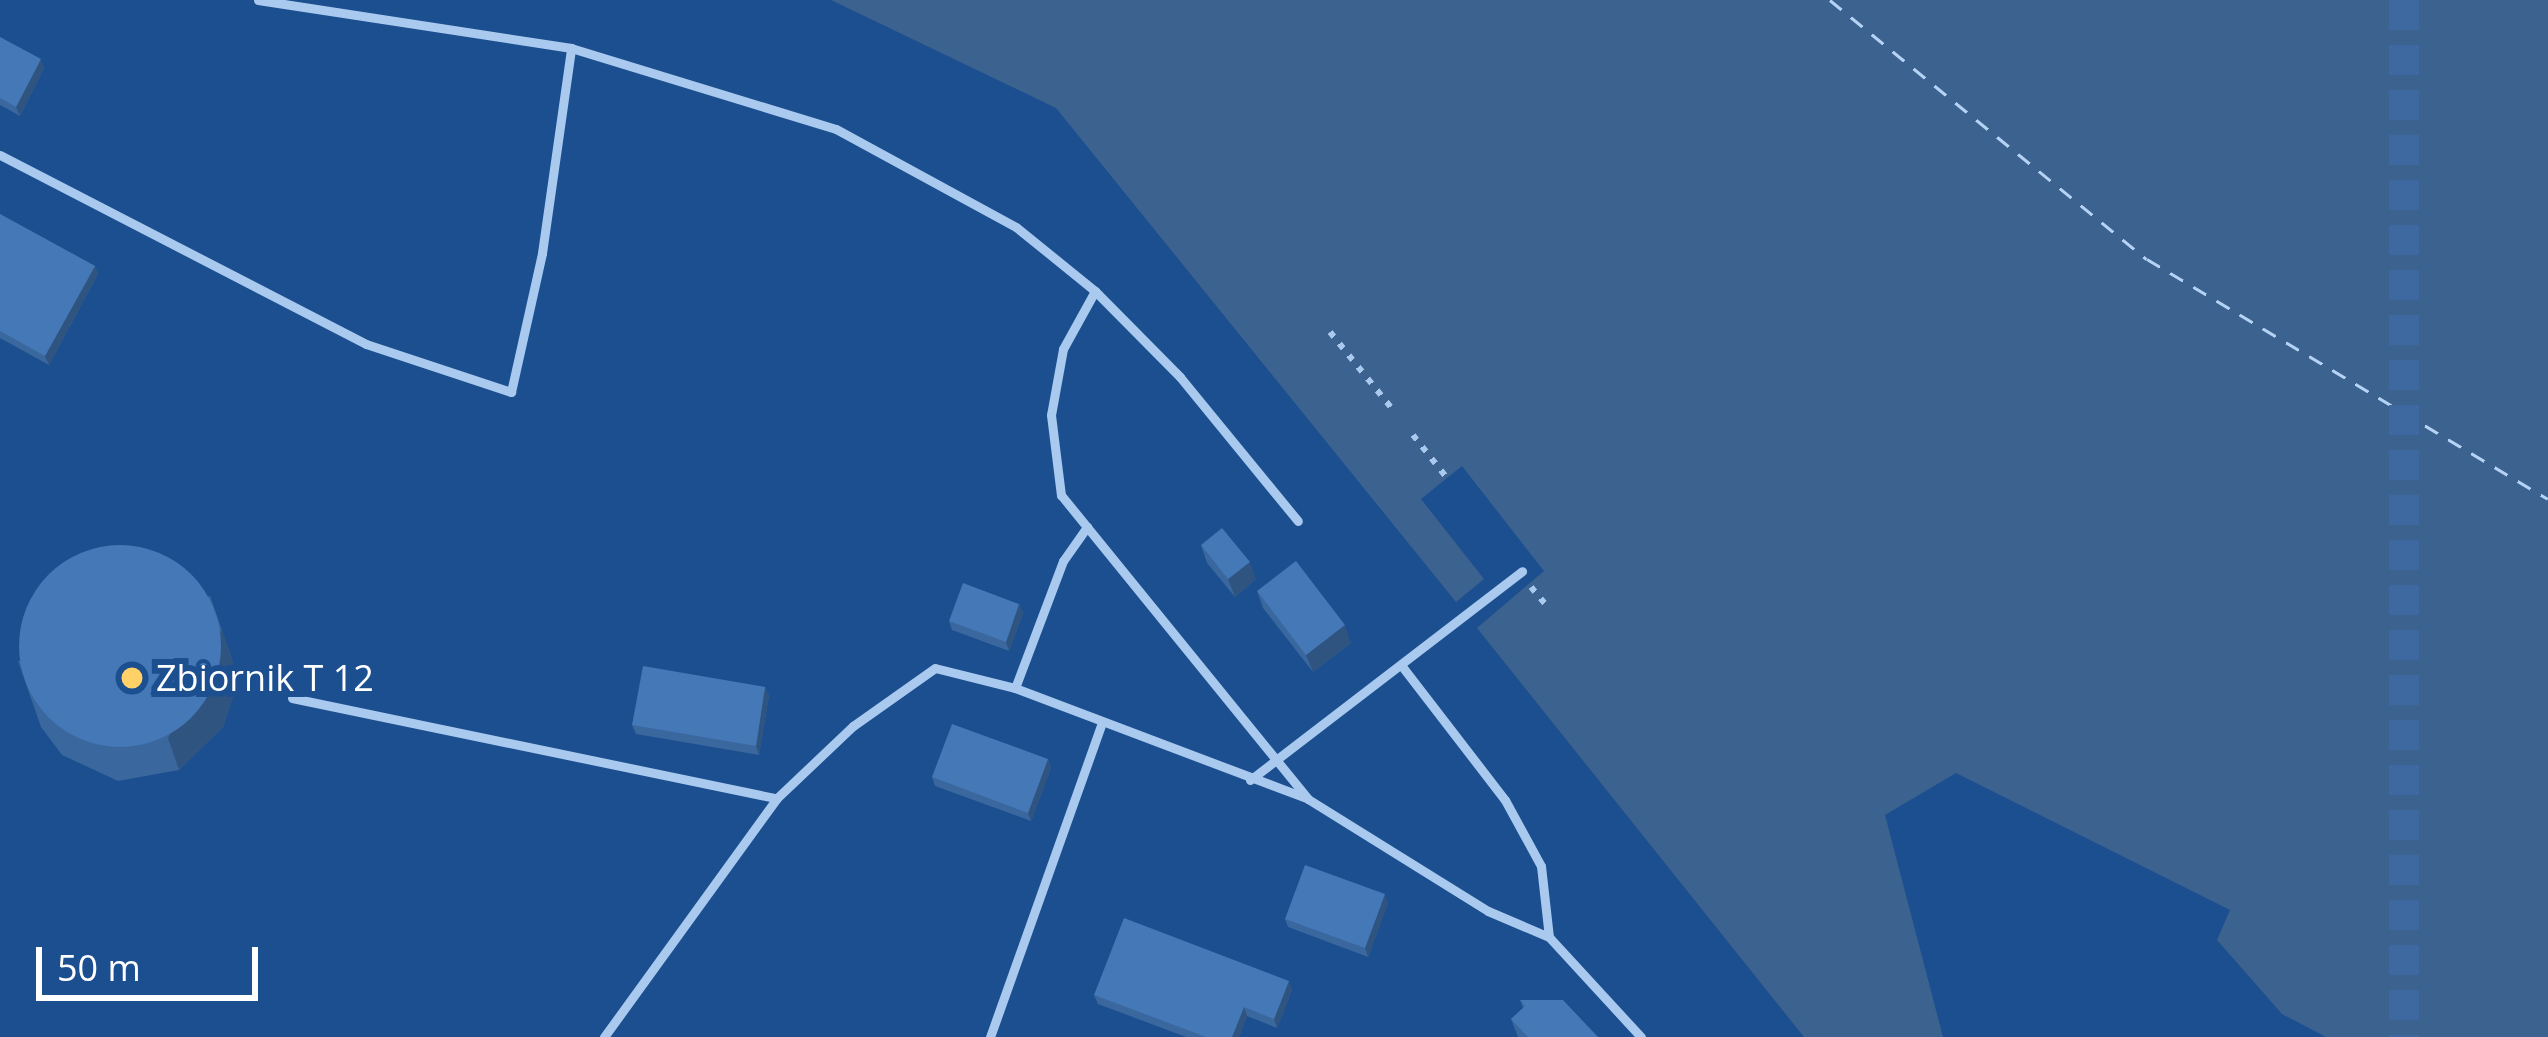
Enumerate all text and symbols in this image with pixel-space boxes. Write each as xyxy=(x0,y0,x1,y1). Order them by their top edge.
place label: Zbiornik T 12 xyxy=(156,656,374,700)
marker: Zbiornik T 12 xyxy=(119,665,145,691)
scale bar xyxy=(42,923,264,997)
text: 50 m xyxy=(57,943,141,992)

